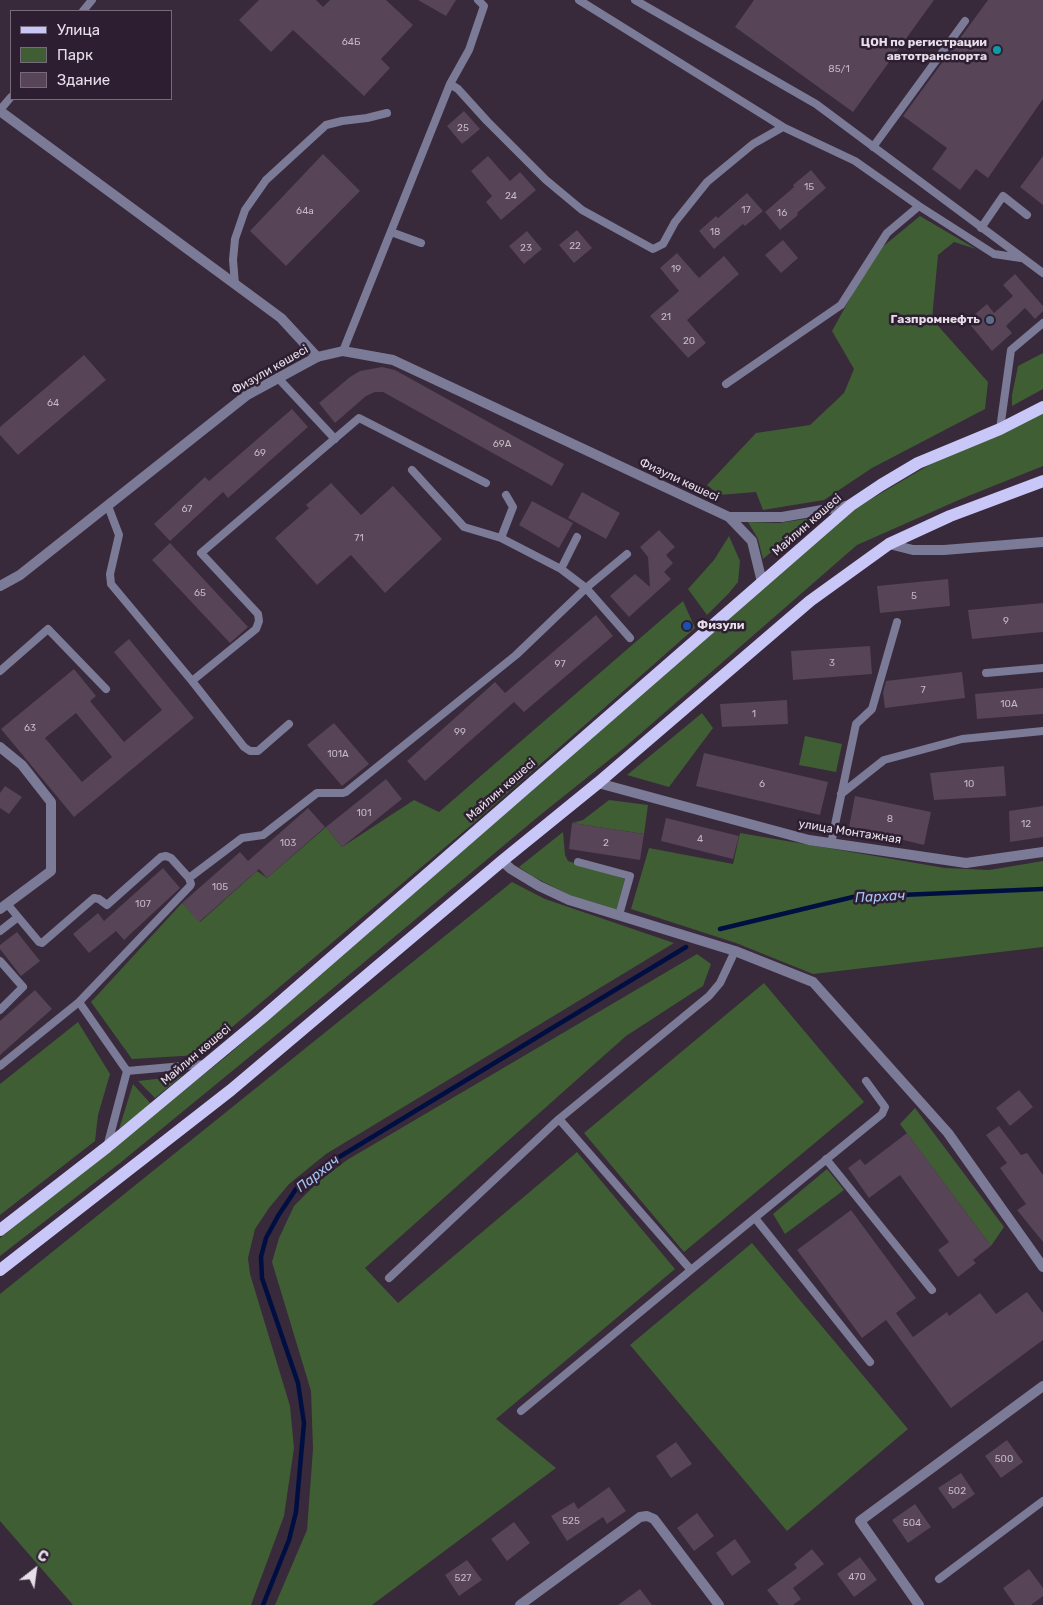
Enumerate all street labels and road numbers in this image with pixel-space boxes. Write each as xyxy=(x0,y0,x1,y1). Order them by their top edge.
street label: Физули көшесі xyxy=(229,342,311,398)
street label: Физули көшесі xyxy=(637,455,721,505)
street label: Майлин көшесі xyxy=(769,491,845,559)
street label: Майлин көшесі xyxy=(463,756,539,824)
street label: улица Монтажная xyxy=(798,817,902,847)
street label: Майлин көшесі xyxy=(158,1022,234,1088)

